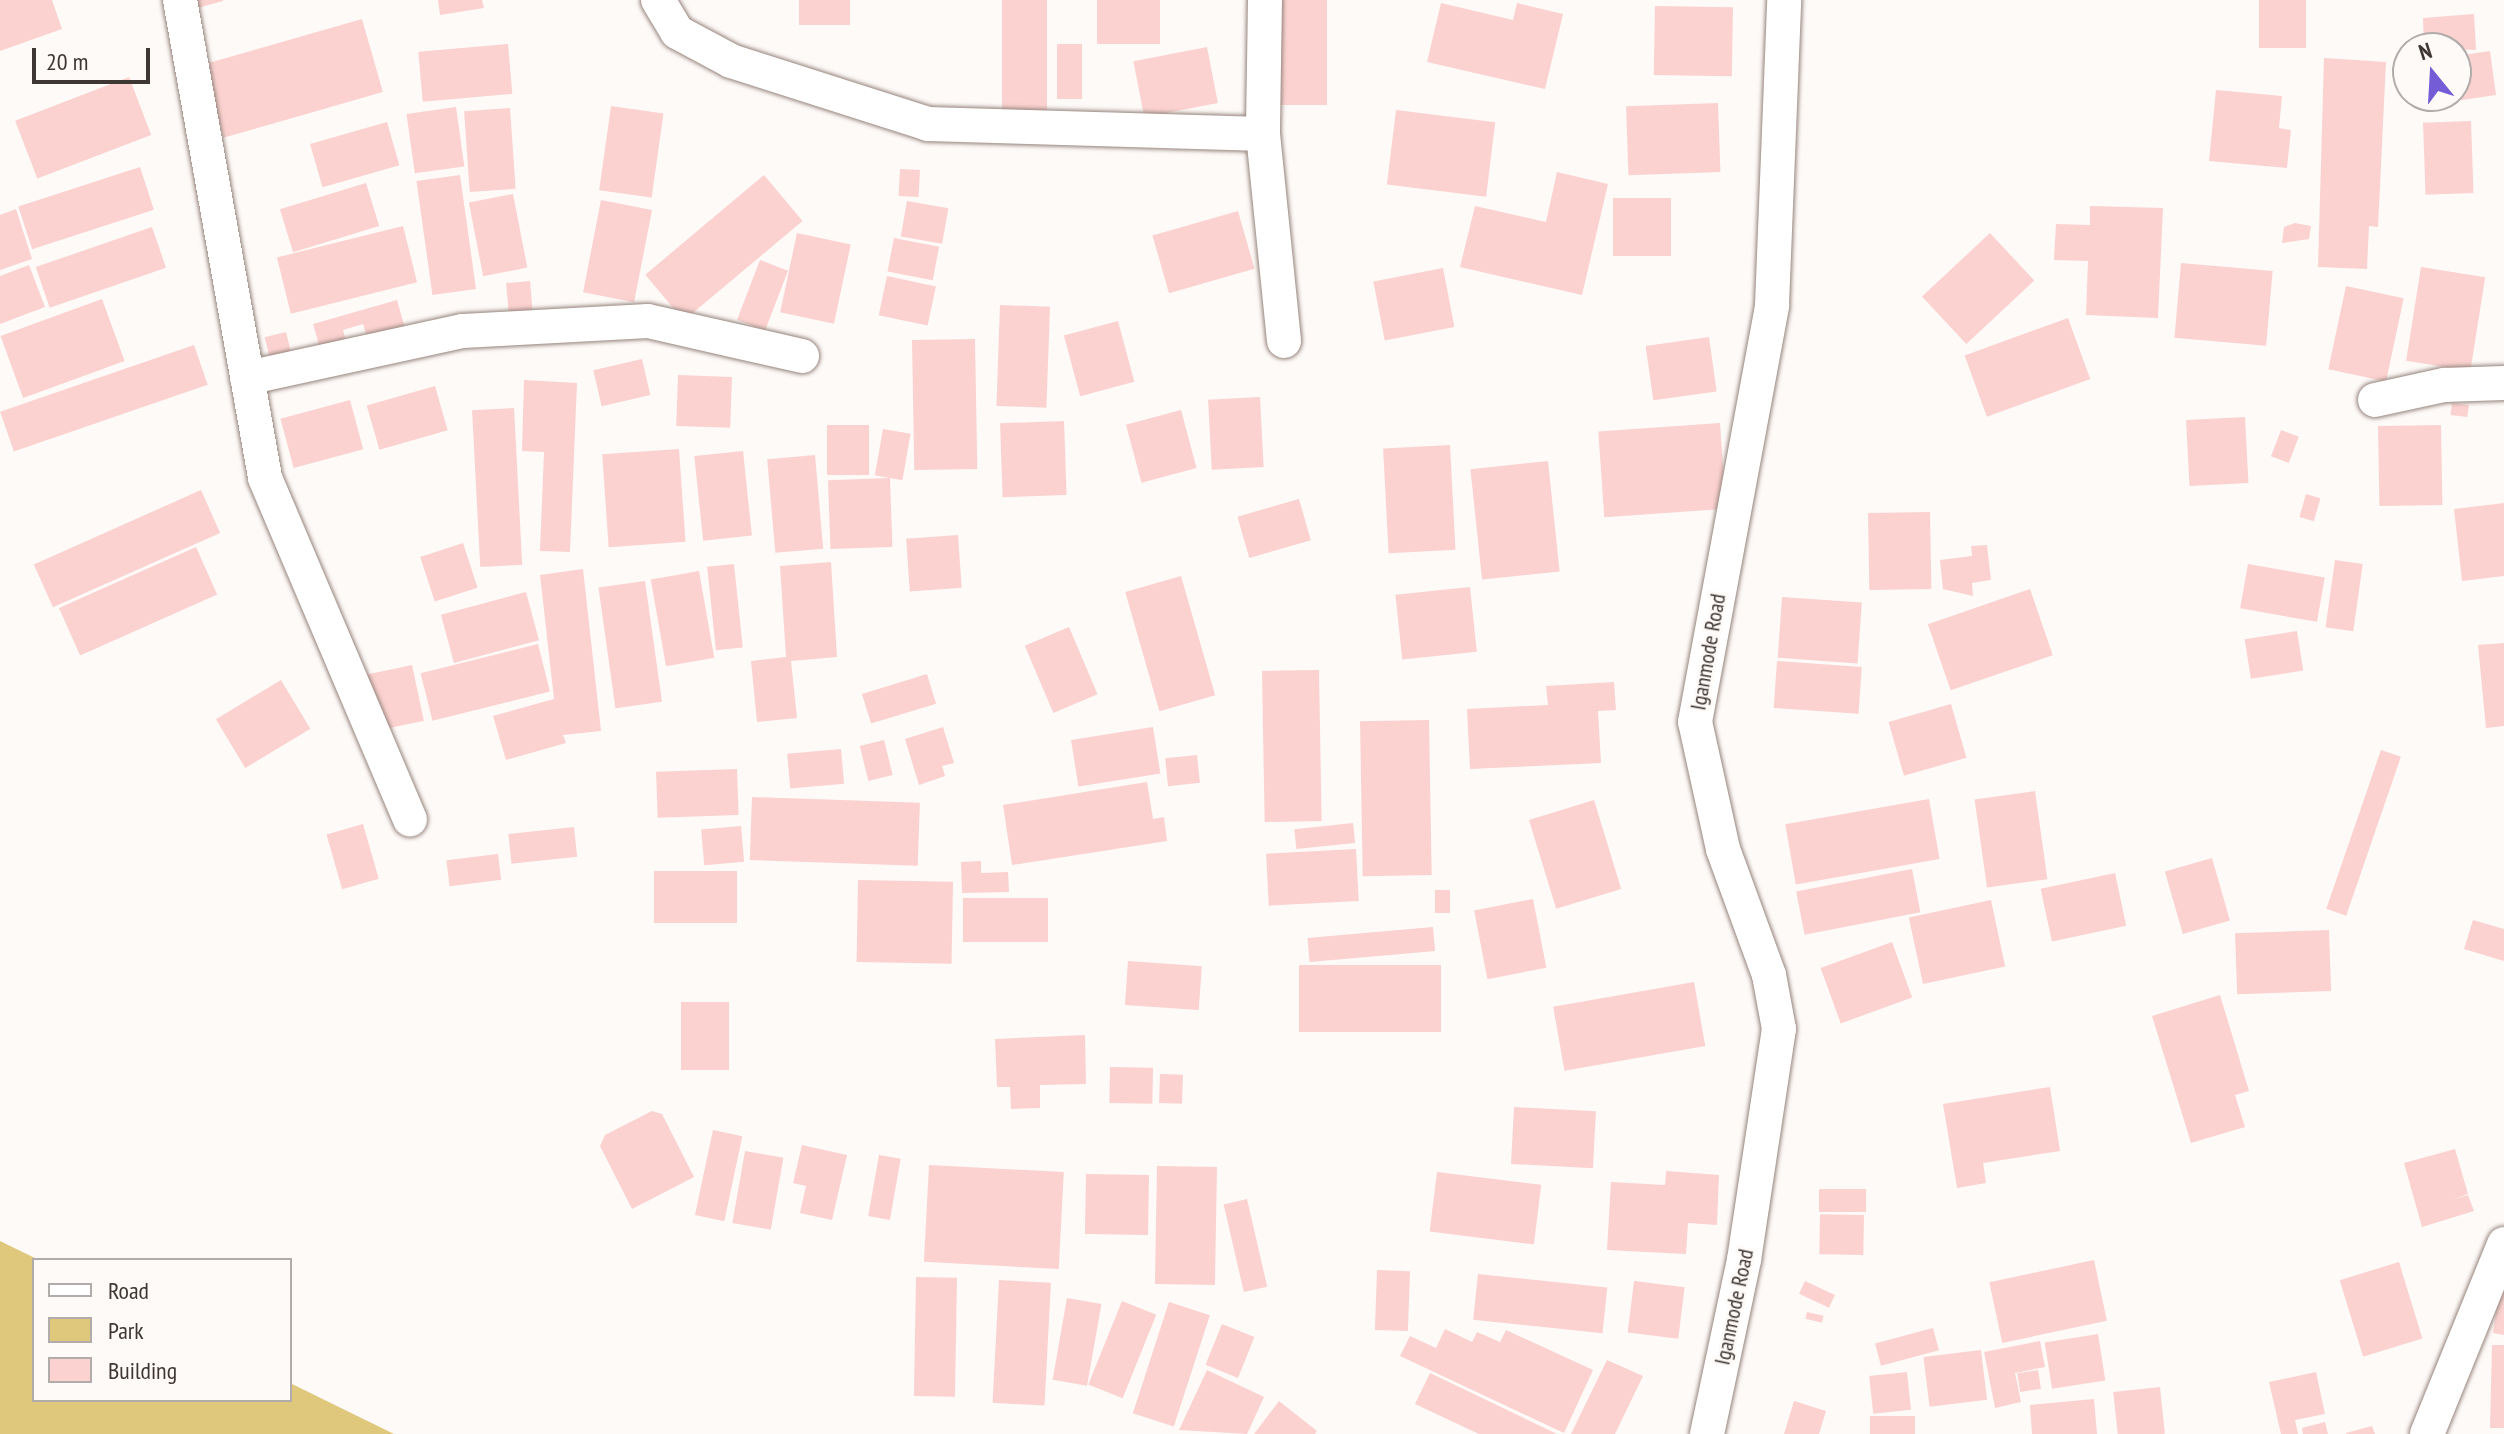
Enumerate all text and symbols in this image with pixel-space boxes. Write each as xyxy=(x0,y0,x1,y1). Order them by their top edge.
scale bar xyxy=(36,32,154,82)
north arrow xyxy=(2392,32,2472,112)
text: N xyxy=(2415,36,2435,66)
text: 20 m xyxy=(46,46,88,77)
street label: Iganmode Road xyxy=(1685,592,1731,712)
street label: Iganmode Road xyxy=(1709,1247,1759,1367)
legend xyxy=(32,1258,292,1402)
text: Road xyxy=(108,1275,149,1306)
text: Park xyxy=(108,1315,144,1346)
text: Building xyxy=(108,1355,177,1386)

